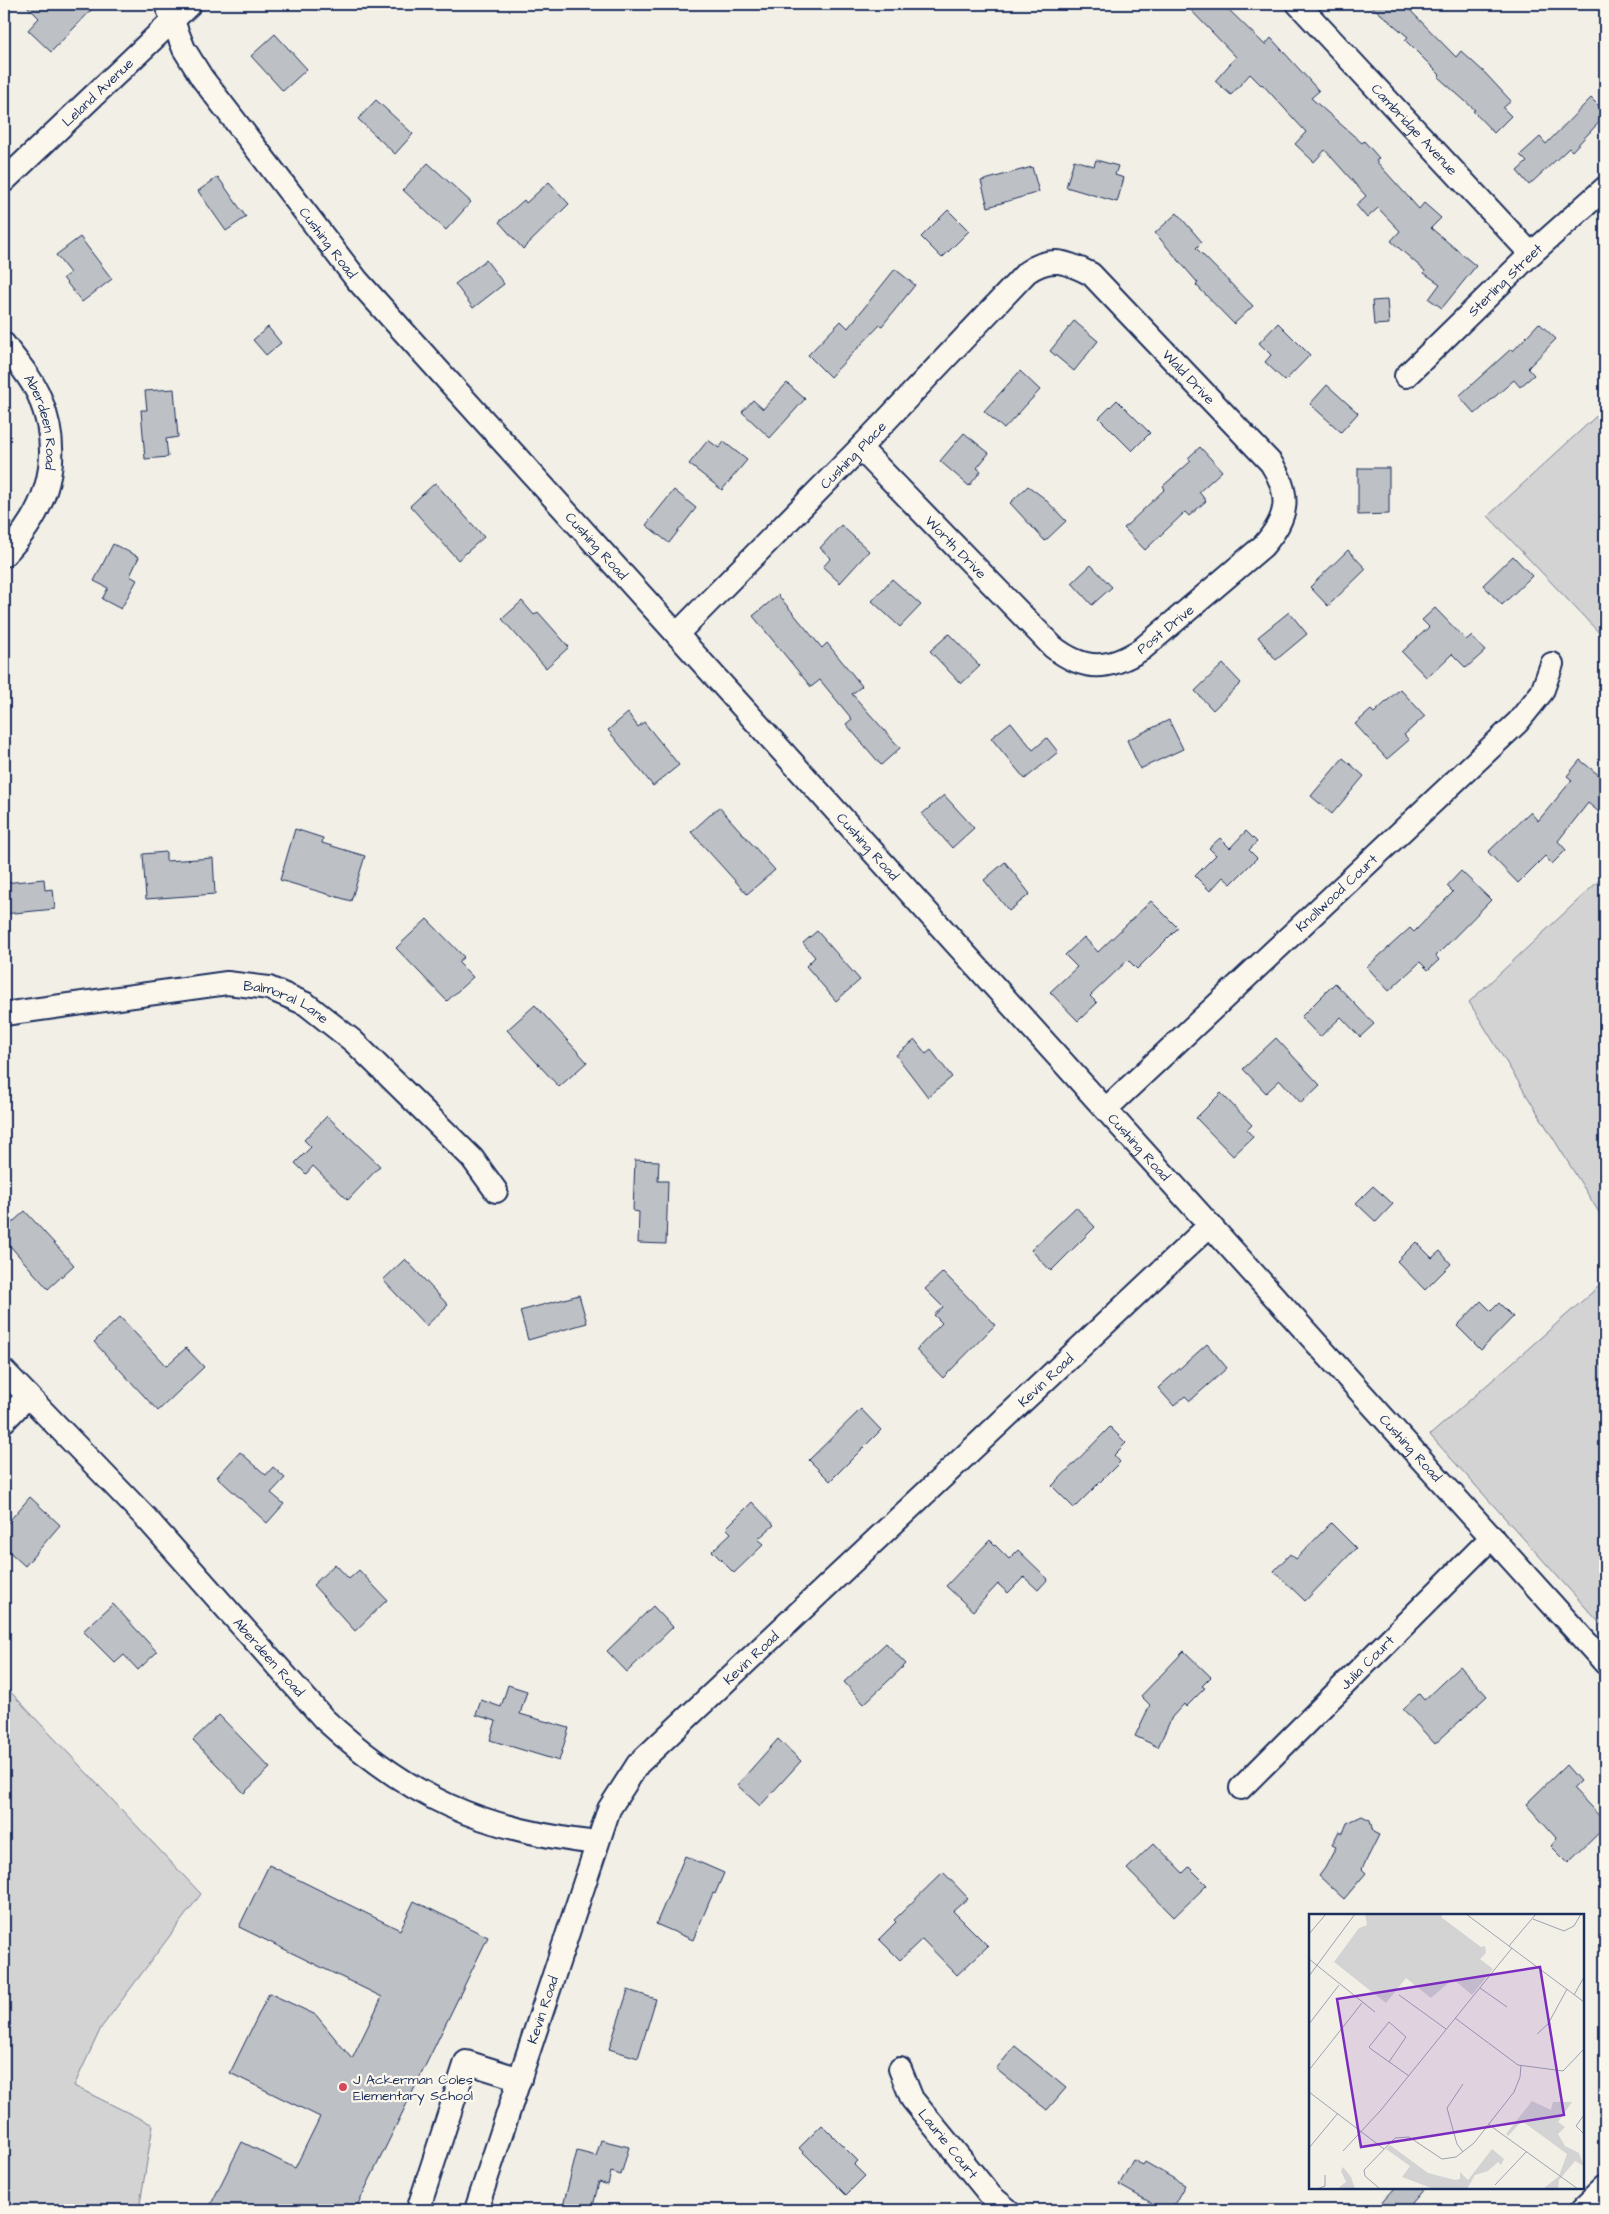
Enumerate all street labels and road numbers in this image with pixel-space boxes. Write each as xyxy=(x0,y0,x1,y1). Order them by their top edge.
street label: Leland Avenue xyxy=(58,54,139,132)
street label: Cambridge Avenue xyxy=(1366,80,1462,180)
street label: Cushing Road xyxy=(294,203,361,283)
street label: Sterling Street xyxy=(1464,239,1548,321)
street label: Wald Drive xyxy=(1157,346,1219,410)
street label: Aberdeen Road xyxy=(18,371,60,471)
street label: Cushing Place xyxy=(816,417,892,494)
street label: Cushing Road xyxy=(560,508,632,585)
street label: Worth Drive xyxy=(920,512,991,584)
street label: Post Drive xyxy=(1133,600,1199,659)
street label: Cushing Road xyxy=(831,809,903,885)
street label: Knollwood Court xyxy=(1292,850,1383,937)
street label: Balmoral Lane xyxy=(242,976,333,1029)
street label: Cushing Road xyxy=(1103,1109,1175,1186)
street label: Kevin Road xyxy=(1014,1349,1079,1412)
street label: Cushing Road xyxy=(1374,1410,1446,1487)
street label: Aberdeen Road xyxy=(228,1614,309,1701)
street label: Kevin Road xyxy=(719,1627,784,1690)
street label: Julia Court xyxy=(1336,1631,1400,1695)
street label: Kevin Road xyxy=(523,1974,564,2047)
street label: Laurie Court xyxy=(913,2105,983,2184)

